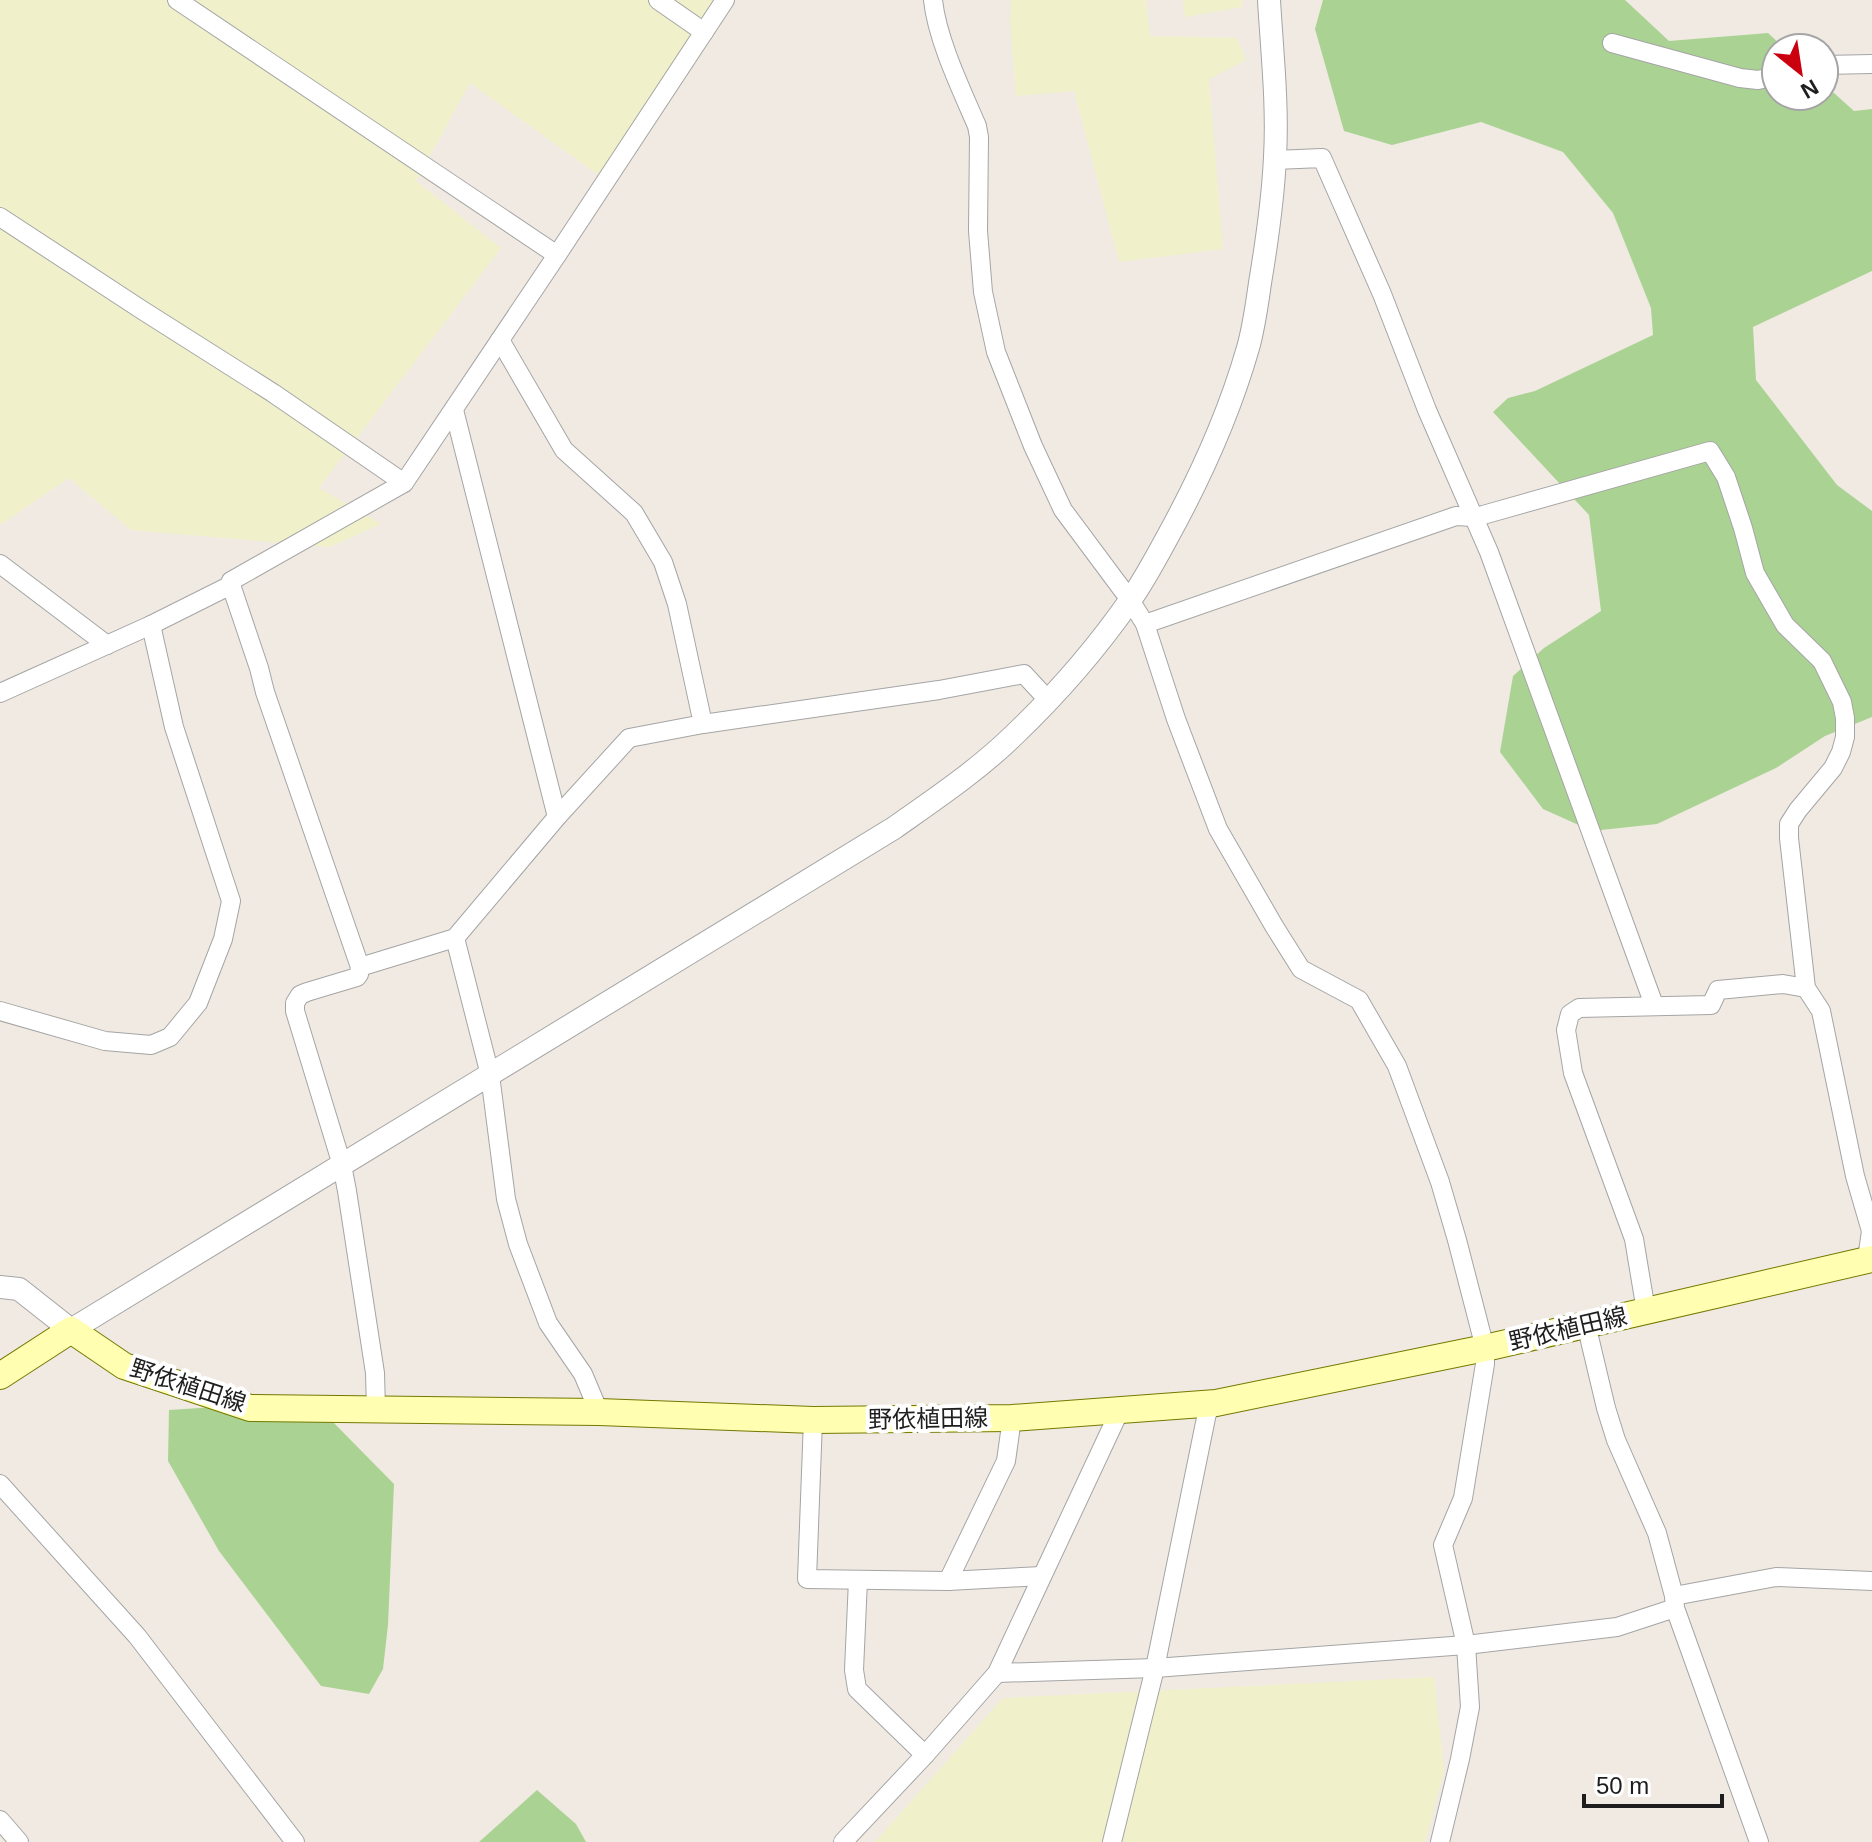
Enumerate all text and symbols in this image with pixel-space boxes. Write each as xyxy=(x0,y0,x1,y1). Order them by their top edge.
north arrow xyxy=(1760,32,1840,112)
text: N xyxy=(1797,74,1823,104)
street label: 野依植田線 xyxy=(1506,1302,1629,1355)
street label: 野依植田線 xyxy=(127,1354,249,1417)
street label: 野依植田線 xyxy=(868,1404,988,1433)
scale bar xyxy=(1584,1758,1722,1808)
text: 50 m xyxy=(1596,1772,1649,1799)

